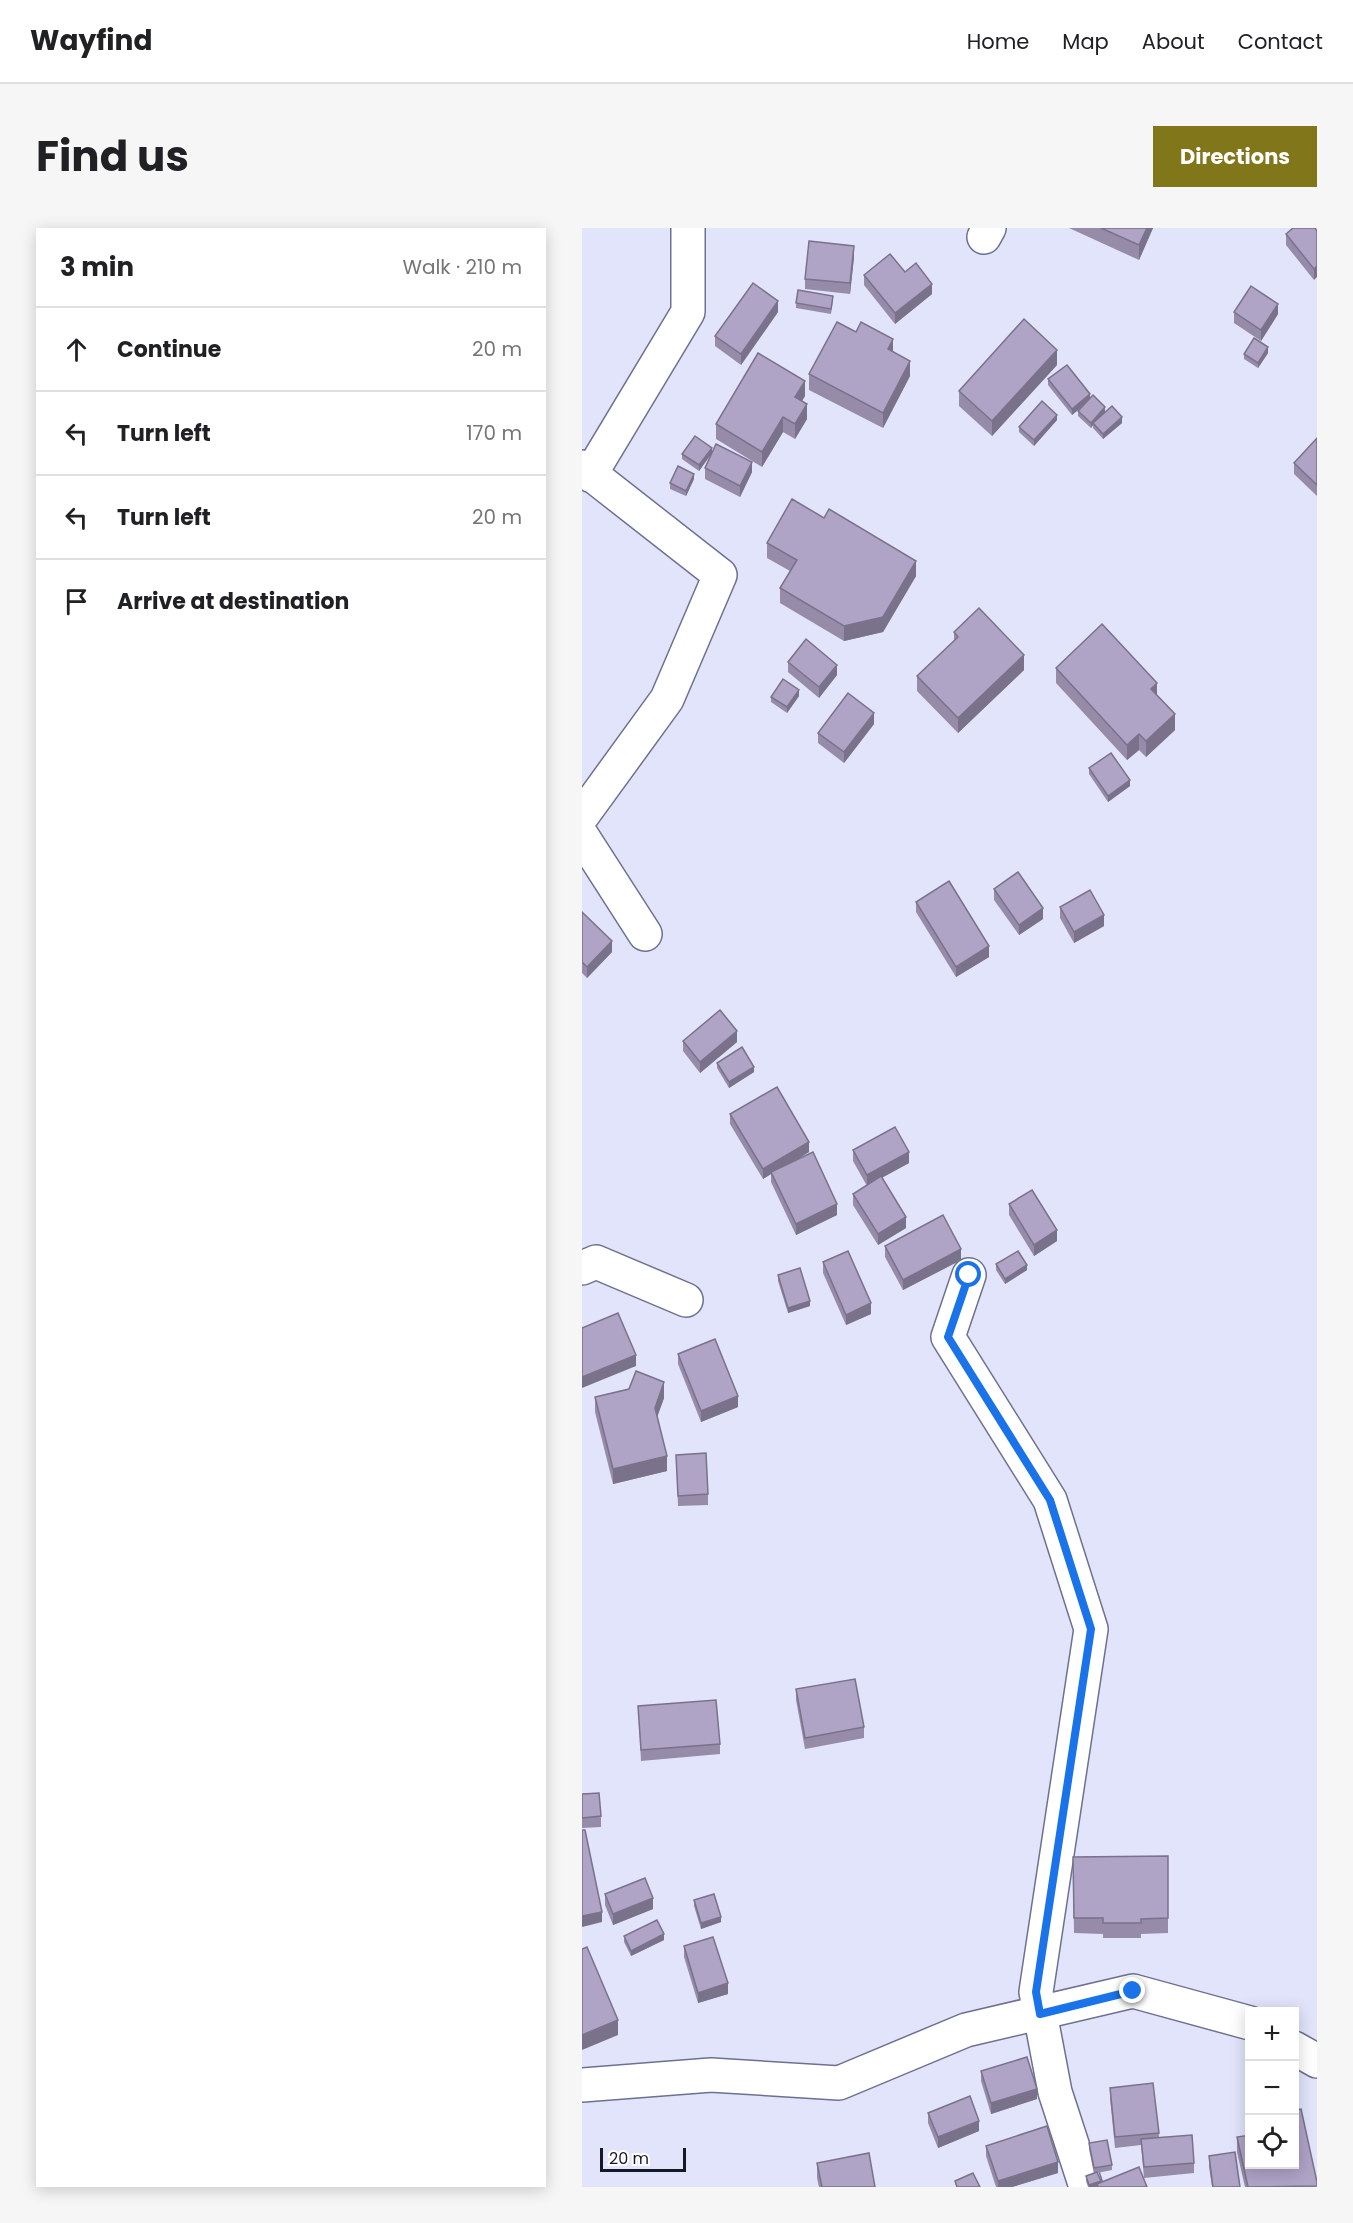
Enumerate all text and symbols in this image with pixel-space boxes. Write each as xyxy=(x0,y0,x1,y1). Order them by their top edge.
text: Wayfind xyxy=(30,21,152,60)
text: Home xyxy=(967,27,1029,56)
text: Map xyxy=(1062,27,1109,56)
text: About xyxy=(1142,27,1205,56)
text: Contact xyxy=(1238,27,1323,56)
button: Directions xyxy=(1153,126,1317,187)
text: Find us xyxy=(36,127,189,186)
text: 3 min xyxy=(60,249,134,285)
text: Walk · 210 m xyxy=(402,253,522,281)
icon: ahead xyxy=(60,333,93,366)
text: Continue xyxy=(117,334,221,365)
text: 20 m xyxy=(472,335,522,363)
icon: left xyxy=(60,417,93,450)
text: Turn left xyxy=(117,418,211,449)
text: 170 m xyxy=(466,419,522,447)
icon: left xyxy=(60,501,93,534)
text: Turn left xyxy=(117,502,211,533)
text: 20 m xyxy=(472,503,522,531)
icon: arrive xyxy=(60,585,93,618)
text: Arrive at destination xyxy=(117,586,349,617)
route start xyxy=(955,1261,981,1287)
route end xyxy=(1119,1977,1145,2003)
map controls xyxy=(1245,2007,1299,2169)
button: + xyxy=(1245,2007,1299,2061)
button: − xyxy=(1245,2061,1299,2115)
button: locate xyxy=(1245,2115,1299,2169)
scale bar xyxy=(600,2145,686,2172)
text: 20 m xyxy=(609,2147,649,2170)

